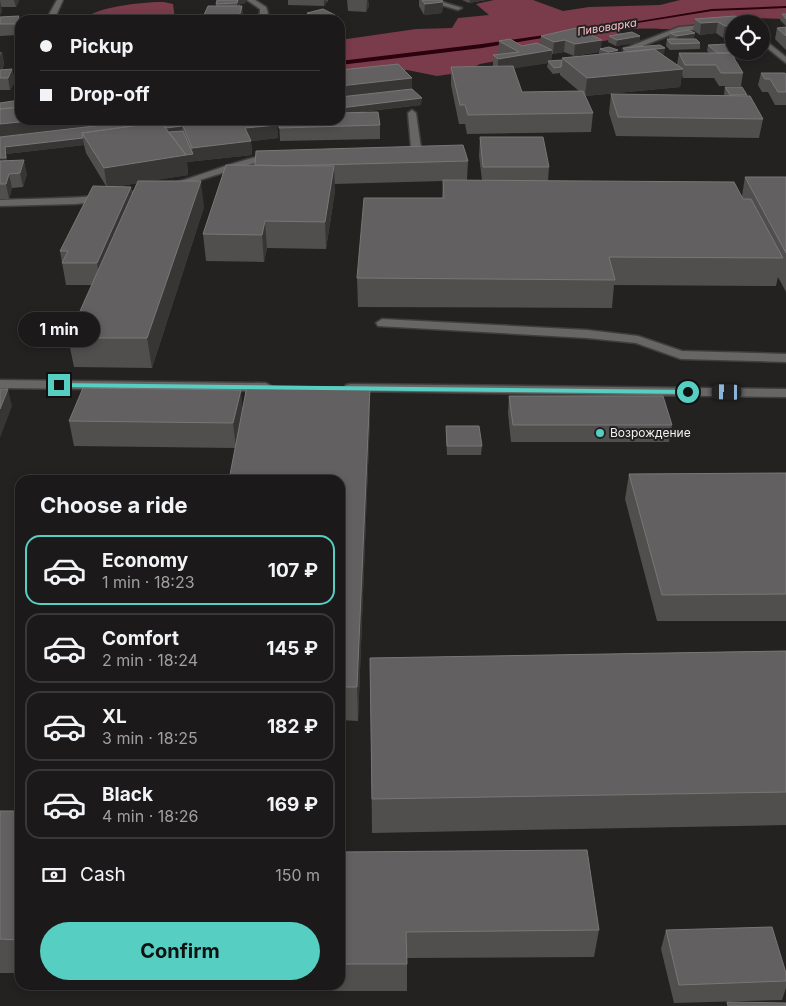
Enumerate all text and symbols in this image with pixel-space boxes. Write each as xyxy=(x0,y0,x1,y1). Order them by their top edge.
water label: Пивоварка xyxy=(576,15,638,39)
map controls xyxy=(725,15,770,60)
button: locate xyxy=(725,15,770,60)
text: Pickup xyxy=(70,35,133,58)
text: Drop-off xyxy=(70,83,150,106)
callout: 1 min xyxy=(18,312,100,348)
text: 1 min xyxy=(39,319,79,339)
route end xyxy=(48,374,70,396)
route start xyxy=(677,381,699,403)
car xyxy=(711,384,742,400)
place label: Возрождение xyxy=(610,425,691,440)
marker: Возрождение xyxy=(594,427,606,439)
text: Choose a ride xyxy=(40,492,188,518)
icon: car xyxy=(42,548,87,593)
text: Economy xyxy=(102,549,188,572)
text: 107 ₽ xyxy=(268,559,318,582)
text: 1 min · 18:23 xyxy=(102,572,195,592)
icon: car xyxy=(42,626,87,671)
text: Comfort xyxy=(102,627,179,650)
text: 145 ₽ xyxy=(266,637,318,660)
text: 2 min · 18:24 xyxy=(102,650,198,670)
icon: car xyxy=(42,704,87,749)
text: XL xyxy=(102,705,127,728)
text: 182 ₽ xyxy=(267,715,318,738)
text: 3 min · 18:25 xyxy=(102,728,198,748)
icon: car xyxy=(42,782,87,827)
text: Black xyxy=(102,783,153,806)
text: 169 ₽ xyxy=(267,793,318,816)
text: 4 min · 18:26 xyxy=(102,806,198,826)
icon: cash xyxy=(40,861,68,889)
text: Cash xyxy=(80,863,126,886)
text: 150 m xyxy=(275,865,320,885)
button: Confirm xyxy=(40,922,320,980)

